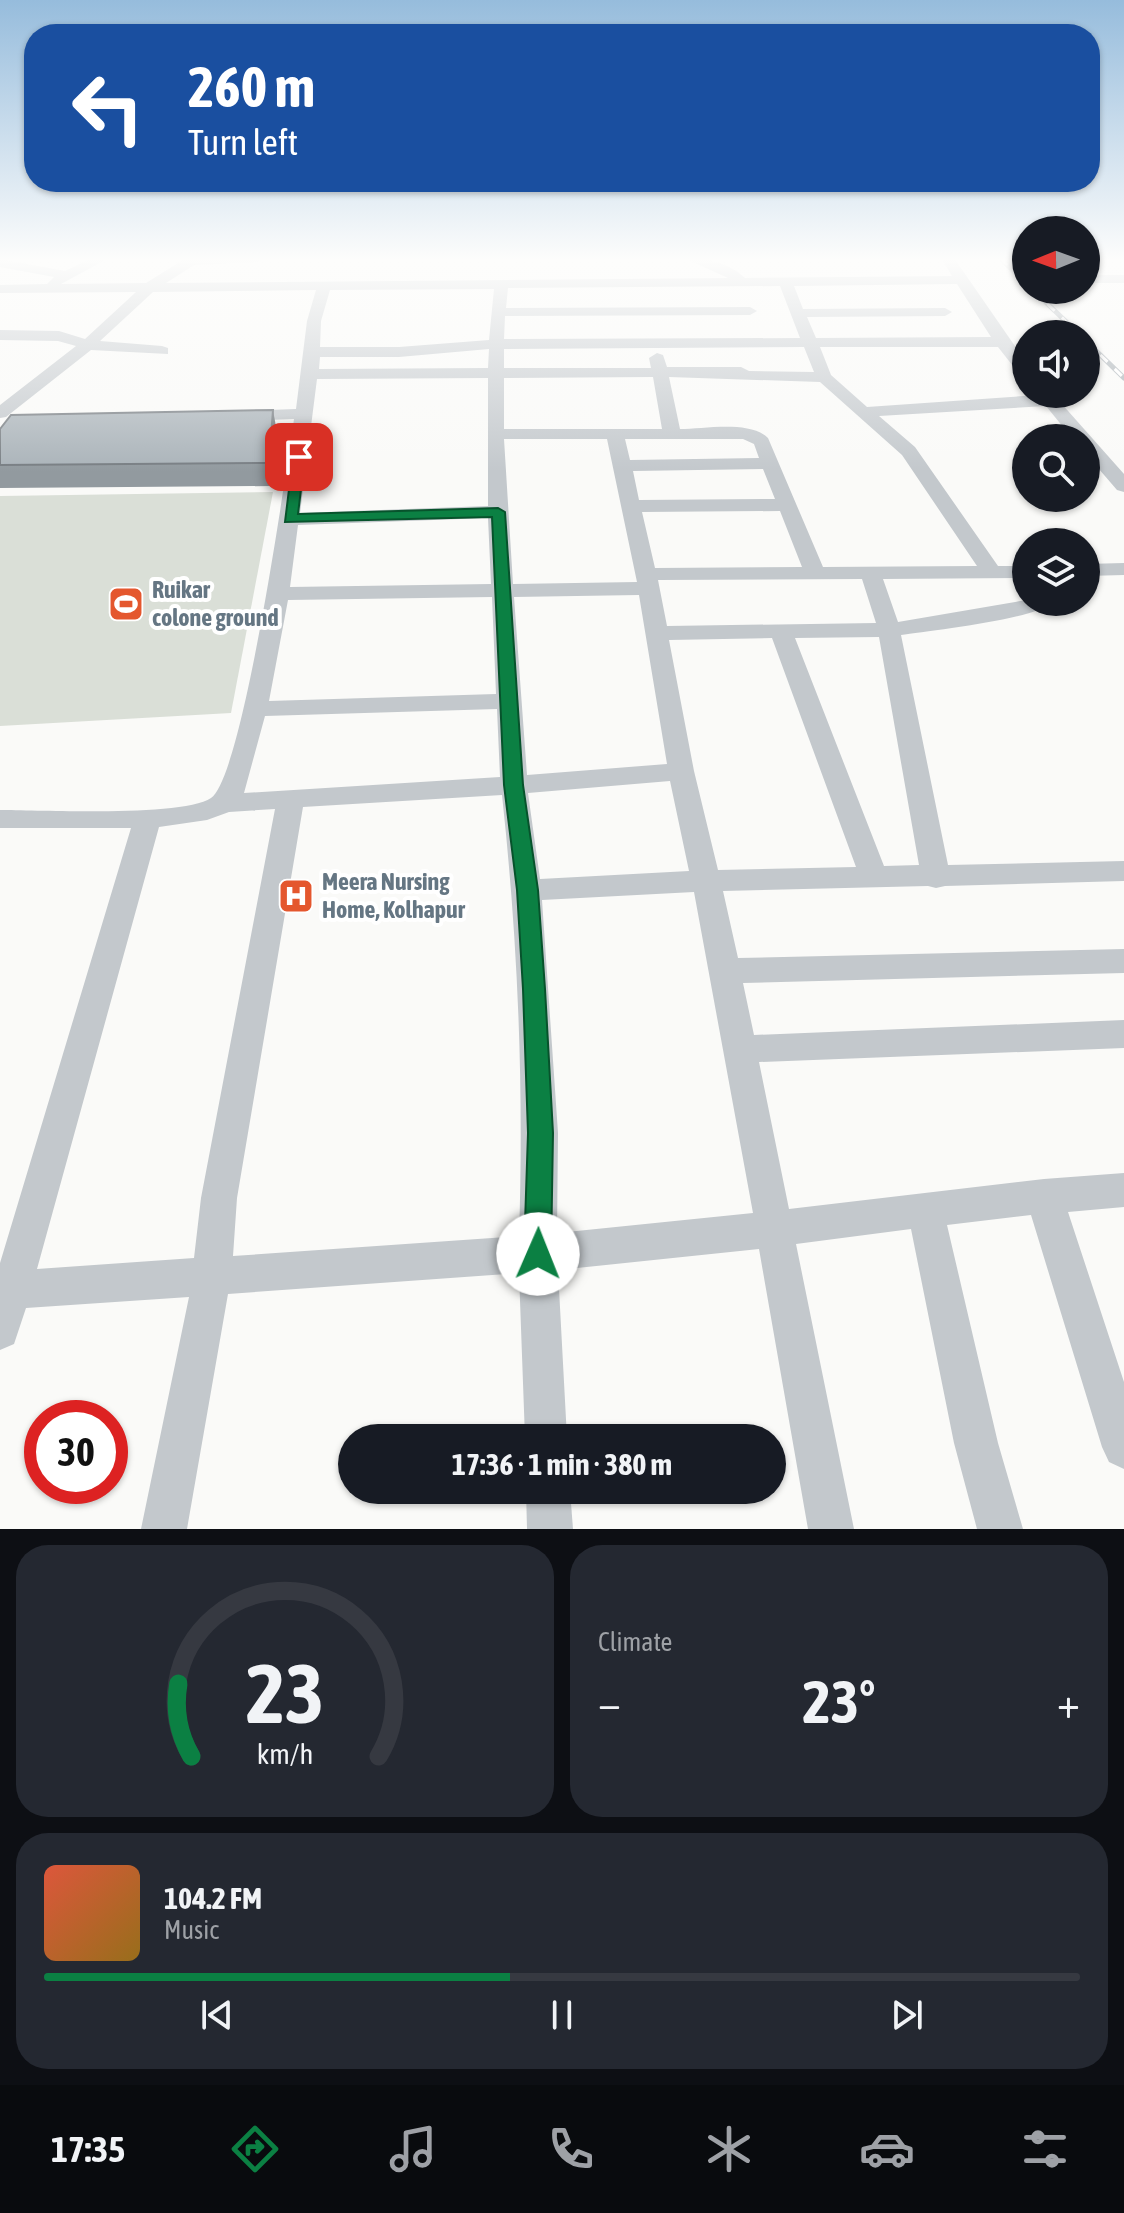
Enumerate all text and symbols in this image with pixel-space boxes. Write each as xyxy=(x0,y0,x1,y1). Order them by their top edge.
text: 260 m xyxy=(188,55,315,119)
icon: left xyxy=(56,56,160,160)
text: Turn left xyxy=(188,121,298,163)
north arrow xyxy=(1012,216,1100,304)
map controls xyxy=(1012,216,1100,616)
button: sound xyxy=(1012,320,1100,408)
pin xyxy=(265,423,333,491)
button: search xyxy=(1012,424,1100,512)
icon: arrive xyxy=(277,435,321,479)
button: layers xyxy=(1012,528,1100,616)
place label: Ruikar colone ground xyxy=(152,576,279,631)
sports icon: Ruikar colone ground xyxy=(107,585,145,623)
place label: Meera Nursing Home, Kolhapur xyxy=(322,868,466,923)
hospital icon: Meera Nursing Home, Kolhapur xyxy=(277,877,315,915)
position arrow xyxy=(496,1212,580,1296)
speed limit sign: 30 xyxy=(24,1400,128,1504)
text: 17:36 · 1 min · 380 m xyxy=(452,1447,672,1481)
text: Climate xyxy=(598,1627,672,1657)
text: 23 xyxy=(246,1645,324,1741)
text: 23° xyxy=(803,1667,875,1736)
text: − xyxy=(598,1677,621,1727)
text: + xyxy=(1057,1677,1080,1727)
text: km/h xyxy=(257,1737,313,1770)
text: 104.2 FM xyxy=(164,1881,262,1915)
text: Music xyxy=(164,1915,219,1945)
icon: previous xyxy=(195,1993,239,2037)
icon: pause xyxy=(540,1993,584,2037)
icon: next xyxy=(885,1993,929,2037)
icon: directions xyxy=(227,2121,283,2177)
icon: music xyxy=(385,2121,441,2177)
icon: phone xyxy=(543,2121,599,2177)
icon: climate xyxy=(701,2121,757,2177)
icon: car xyxy=(859,2121,915,2177)
icon: filters xyxy=(1017,2121,1073,2177)
text: 17:35 xyxy=(51,2128,125,2170)

